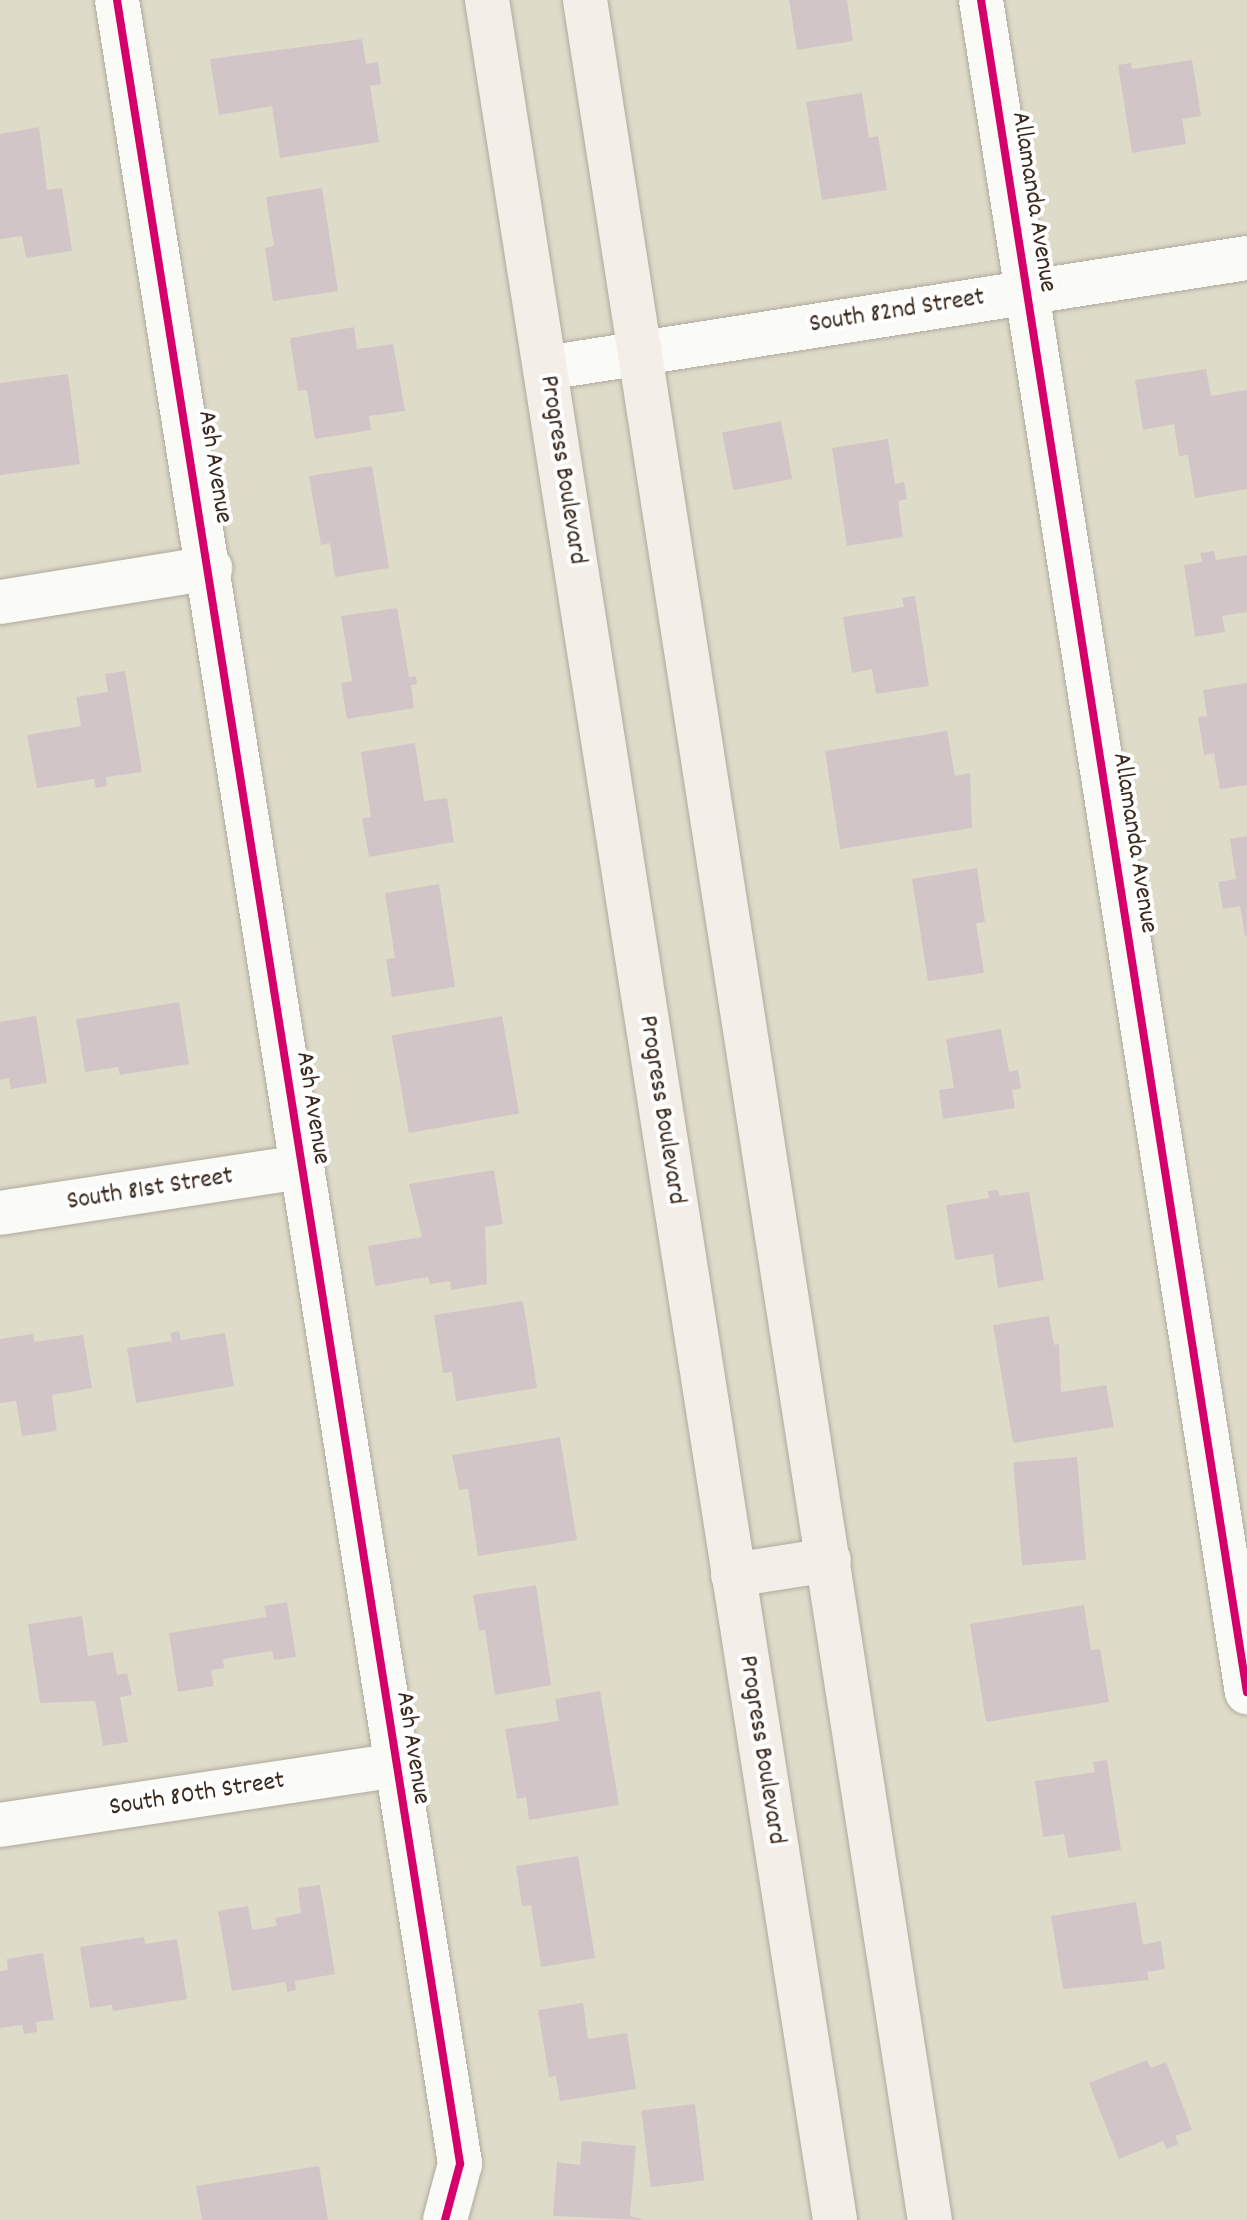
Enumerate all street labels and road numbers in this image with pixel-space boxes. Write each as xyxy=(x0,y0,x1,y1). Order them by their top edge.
street label: Allamanda Avenue xyxy=(1003,110,1063,294)
street label: South 82nd Street xyxy=(807,283,987,341)
street label: Progress Boulevard xyxy=(532,373,592,567)
street label: Ash Avenue xyxy=(190,408,238,526)
street label: Allamanda Avenue xyxy=(1104,751,1164,935)
street label: Progress Boulevard xyxy=(631,1013,691,1207)
street label: Ash Avenue xyxy=(288,1049,336,1167)
street label: South 81st Street xyxy=(65,1161,235,1219)
street label: Progress Boulevard xyxy=(731,1653,791,1847)
street label: Ash Avenue xyxy=(388,1689,436,1807)
street label: South 80th Street xyxy=(107,1766,287,1824)

